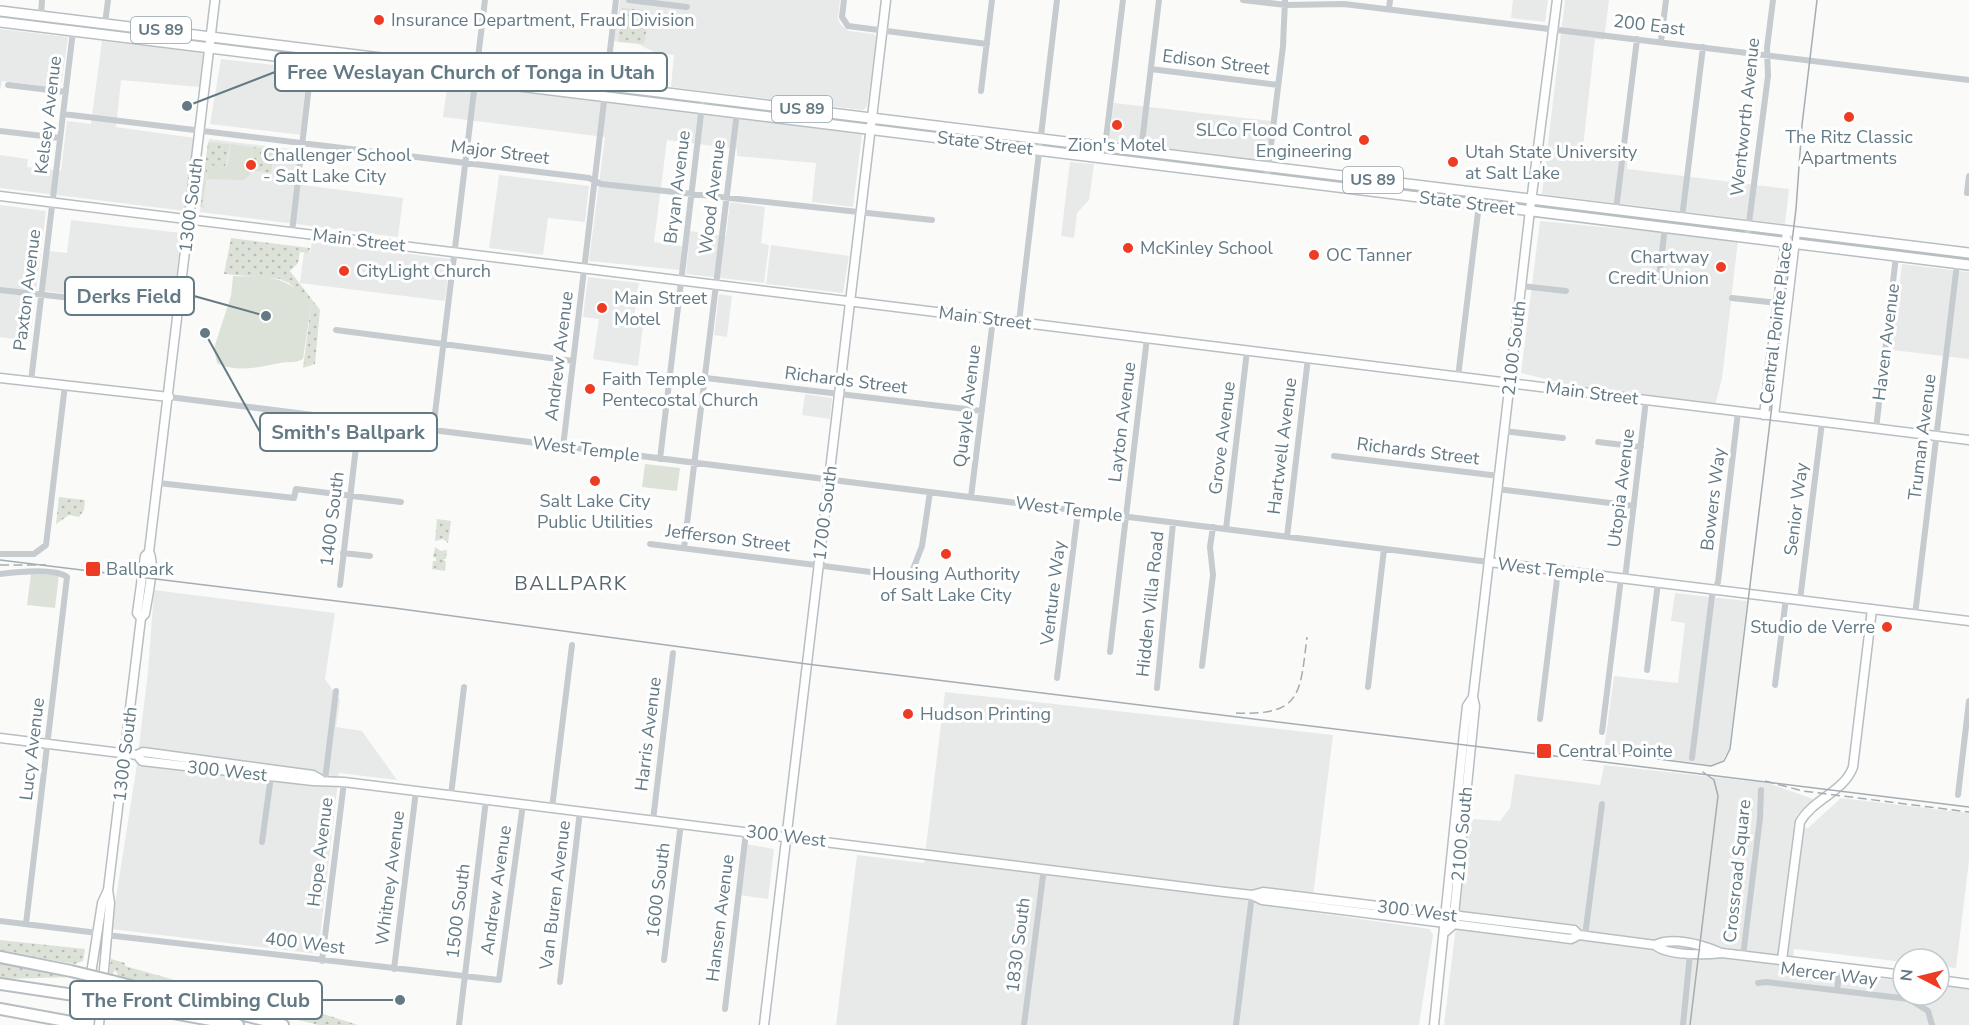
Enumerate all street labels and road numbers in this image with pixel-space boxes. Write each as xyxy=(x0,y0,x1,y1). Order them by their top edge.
street label: 200 East xyxy=(1612,9,1687,41)
road number: US 89 xyxy=(131,17,191,43)
street label: Wentworth Avenue xyxy=(1725,37,1765,197)
street label: Edison Street xyxy=(1161,44,1272,81)
street label: Kelsey Avenue xyxy=(29,54,67,176)
road number: US 89 xyxy=(772,96,832,122)
street label: State Street xyxy=(936,125,1035,161)
street label: Bryan Avenue xyxy=(658,129,696,245)
street label: Major Street xyxy=(449,134,551,170)
street label: Wood Avenue xyxy=(693,138,731,256)
street label: 1300 South xyxy=(173,156,209,254)
road number: US 89 xyxy=(1343,167,1403,193)
street label: State Street xyxy=(1418,185,1517,221)
street label: Main Street xyxy=(311,222,407,258)
street label: Paxton Avenue xyxy=(8,228,46,352)
street label: Central Pointe Place xyxy=(1754,241,1798,405)
street label: Haven Avenue xyxy=(1867,282,1905,402)
street label: Andrew Avenue xyxy=(539,290,579,422)
street label: 2100 South xyxy=(1496,299,1532,397)
street label: Main Street xyxy=(937,300,1033,336)
street label: Quayle Avenue xyxy=(948,343,986,469)
street label: Layton Avenue xyxy=(1103,360,1141,484)
street label: Richards Street xyxy=(783,361,909,400)
street label: Truman Avenue xyxy=(1902,372,1942,502)
street label: Main Street xyxy=(1544,375,1640,411)
street label: Hartwell Avenue xyxy=(1262,376,1302,516)
street label: Grove Avenue xyxy=(1203,380,1241,496)
street label: Utopia Avenue xyxy=(1602,427,1640,549)
street label: West Temple xyxy=(531,431,641,467)
street label: Richards Street xyxy=(1355,432,1481,471)
street label: Bowers Way xyxy=(1695,445,1731,552)
street label: Senior Way xyxy=(1778,460,1814,557)
street label: 1700 South xyxy=(807,464,843,562)
street label: 1400 South xyxy=(314,470,350,568)
street label: West Temple xyxy=(1014,491,1124,527)
street label: Jefferson Street xyxy=(663,518,792,558)
street label: Hidden Villa Road xyxy=(1130,530,1170,678)
street label: Venture Way xyxy=(1035,538,1071,648)
street label: West Temple xyxy=(1496,552,1606,588)
street label: Harris Avenue xyxy=(629,676,667,792)
street label: Lucy Avenue xyxy=(14,696,50,802)
street label: 1300 South xyxy=(107,705,143,803)
street label: 300 West xyxy=(186,755,269,787)
street label: 2100 South xyxy=(1446,785,1478,883)
street label: Hope Avenue xyxy=(301,796,339,908)
street label: Crossroad Square xyxy=(1718,798,1756,944)
street label: Whitney Avenue xyxy=(370,809,410,947)
street label: Van Buren Avenue xyxy=(534,819,576,972)
street label: 300 West xyxy=(745,819,828,853)
street label: Andrew Avenue xyxy=(475,824,517,956)
street label: 1600 South xyxy=(640,841,676,939)
street label: Hansen Avenue xyxy=(700,853,740,983)
street label: 1500 South xyxy=(440,862,476,960)
street label: 300 West xyxy=(1376,894,1459,928)
street label: 1830 South xyxy=(1000,896,1036,994)
street label: 400 West xyxy=(264,926,347,960)
street label: Mercer Way xyxy=(1779,956,1880,992)

